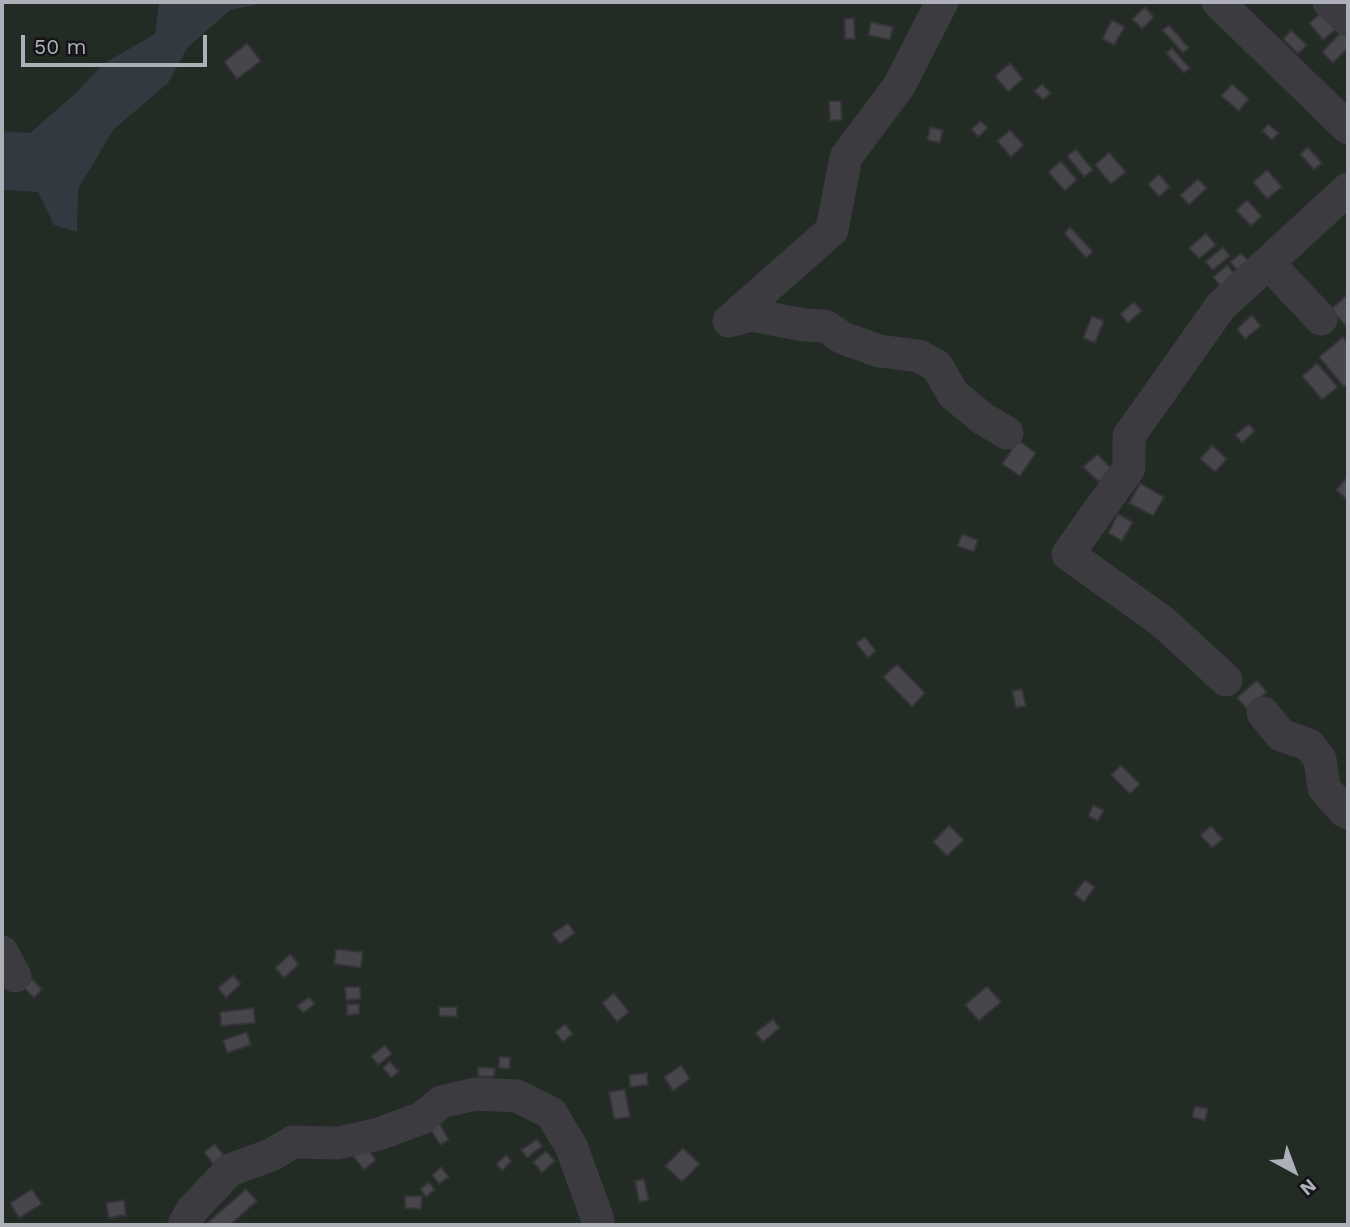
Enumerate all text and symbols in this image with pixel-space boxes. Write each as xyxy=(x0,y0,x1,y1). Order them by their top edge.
scale bar xyxy=(24,21,210,65)
text: 50 m xyxy=(34,34,86,59)
north arrow xyxy=(1259,1136,1329,1206)
text: N xyxy=(1295,1174,1321,1201)

